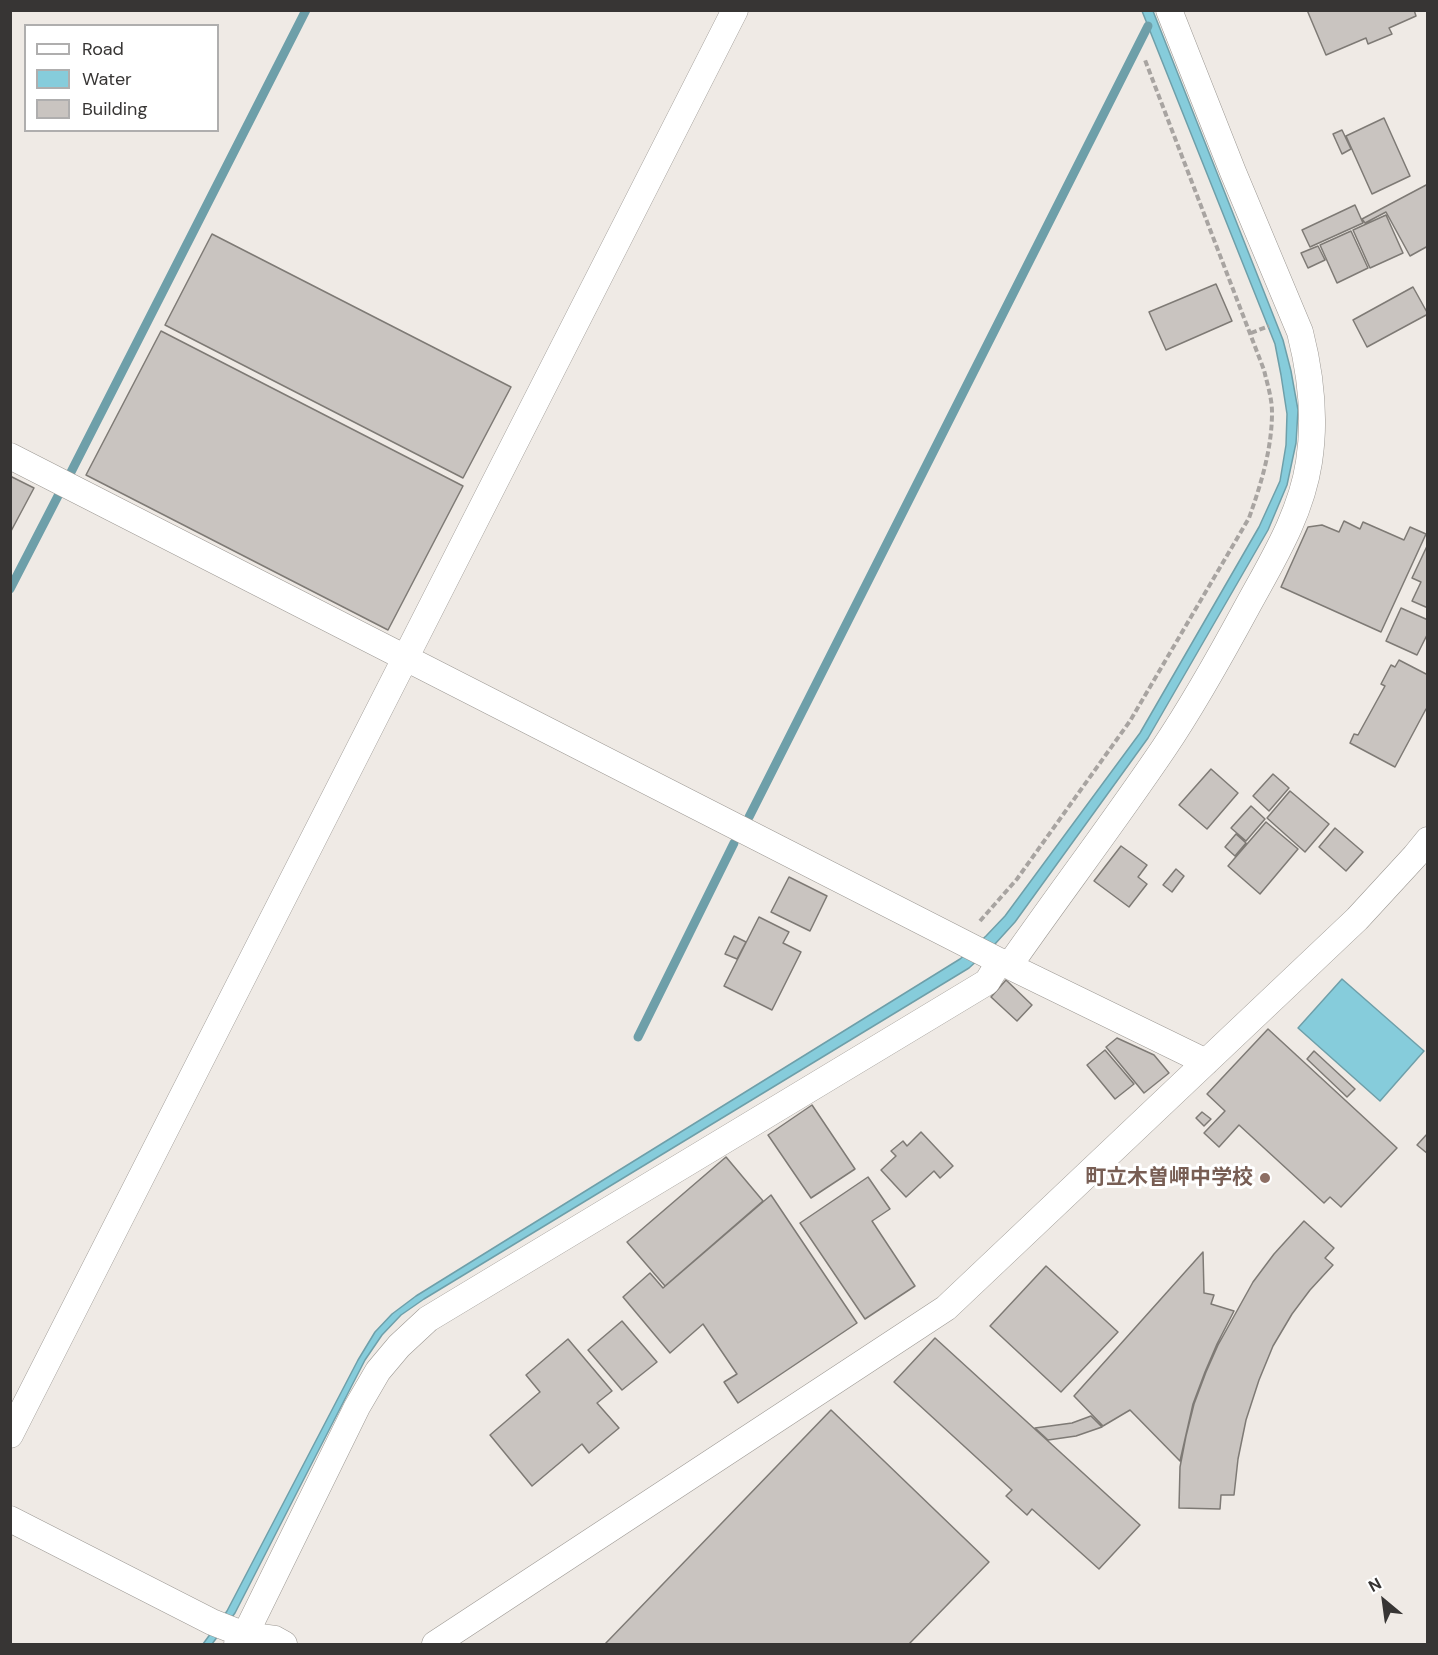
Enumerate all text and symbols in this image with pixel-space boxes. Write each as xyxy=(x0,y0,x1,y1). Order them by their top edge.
legend xyxy=(24,24,219,132)
text: Road xyxy=(82,37,124,61)
text: Water xyxy=(82,67,132,91)
text: Building xyxy=(82,97,147,121)
place label: 町立木曽岬中学校 xyxy=(1085,1165,1253,1191)
marker: 町立木曽岬中学校 xyxy=(1258,1171,1272,1185)
north arrow xyxy=(1354,1571,1414,1631)
text: N xyxy=(1365,1573,1385,1597)

